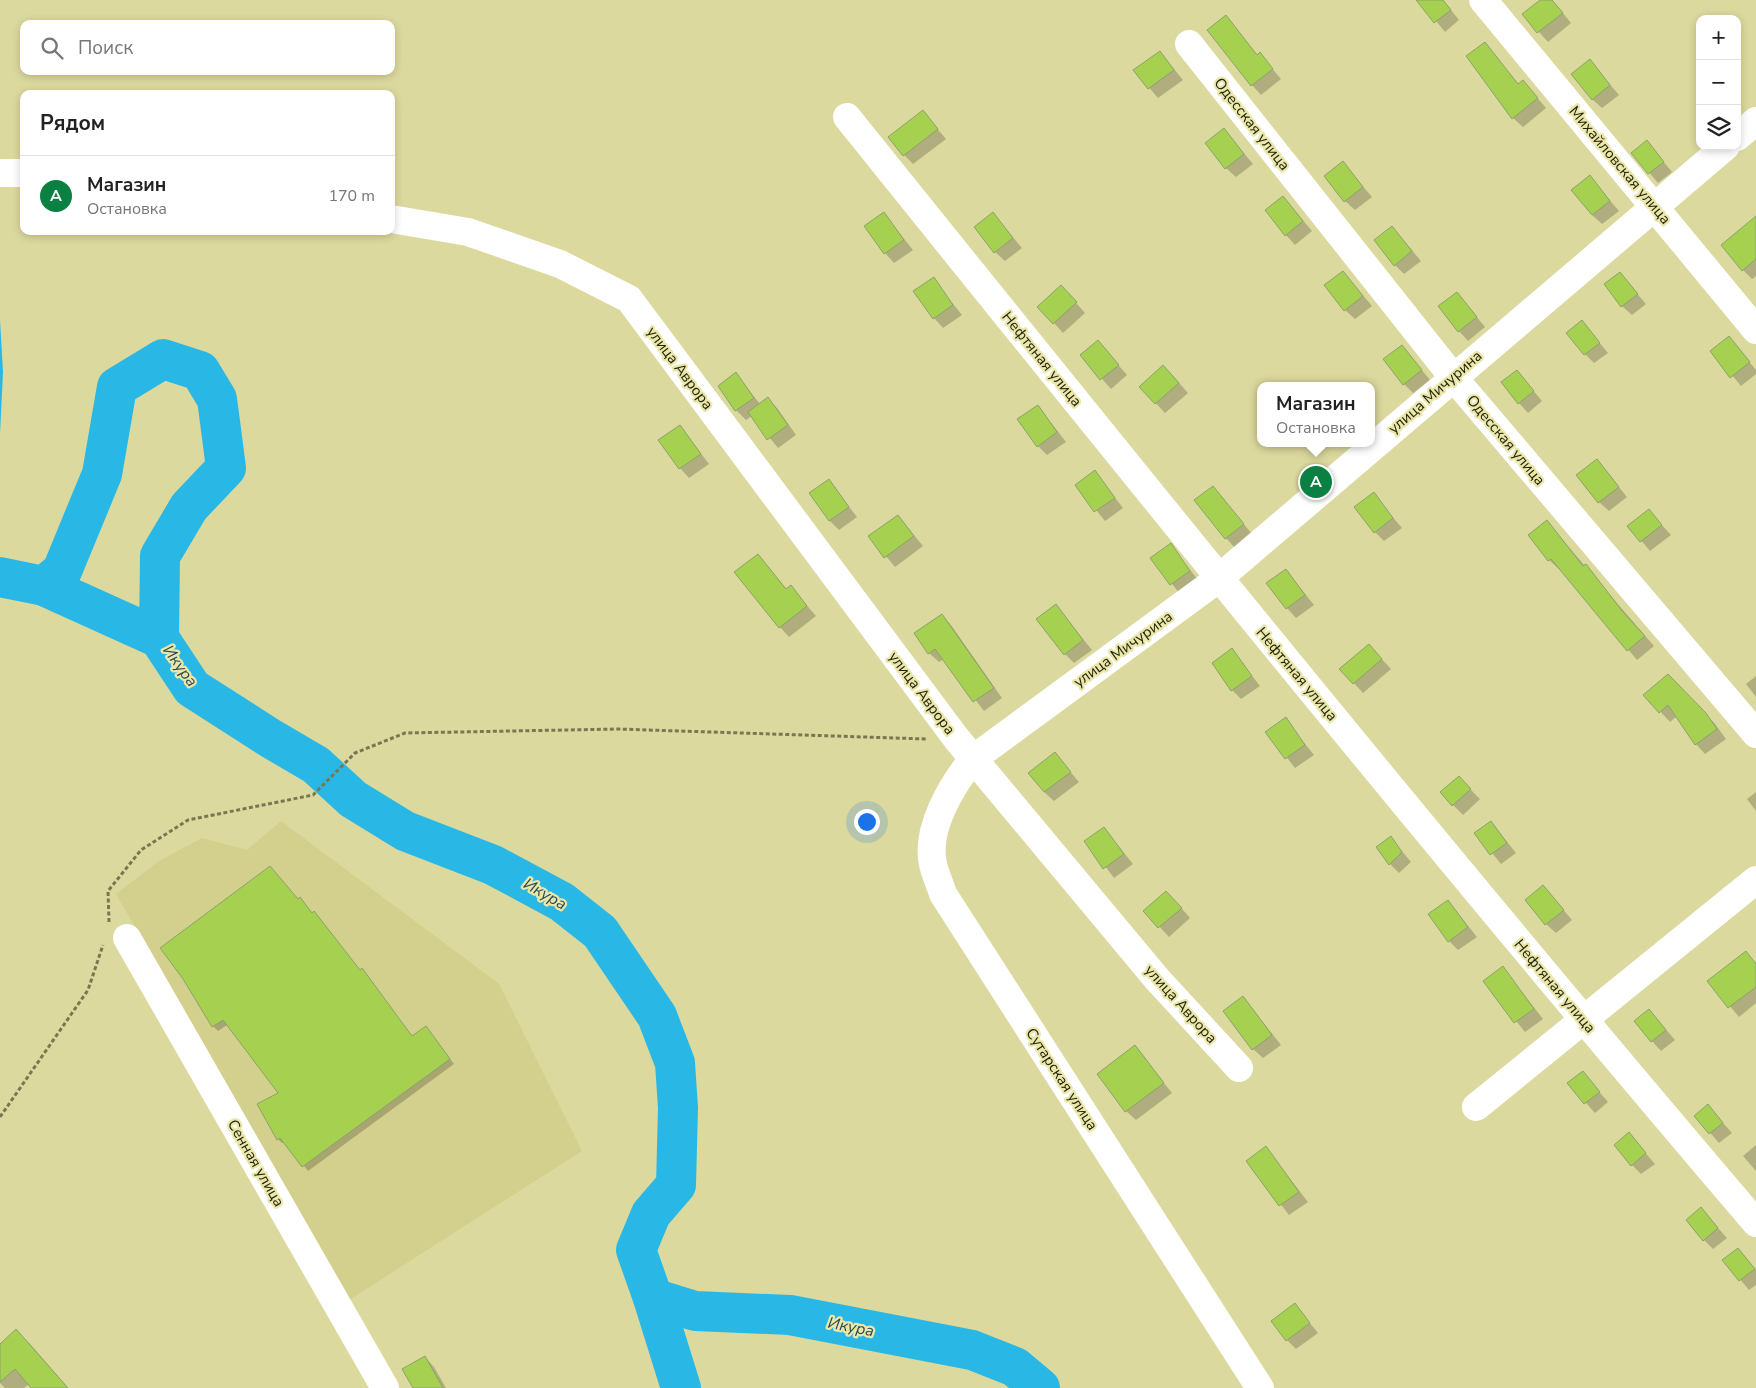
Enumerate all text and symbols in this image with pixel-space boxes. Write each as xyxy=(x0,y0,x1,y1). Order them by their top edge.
map controls xyxy=(1696,15,1741,150)
button: + xyxy=(1696,15,1741,60)
search box xyxy=(20,20,395,75)
icon: search xyxy=(38,34,66,62)
text: Поиск xyxy=(78,35,133,61)
button: − xyxy=(1696,60,1741,105)
street label: Одесская улица xyxy=(1210,74,1294,174)
street label: Михайловская улица xyxy=(1565,102,1675,228)
button: layers xyxy=(1696,105,1741,150)
text: Рядом xyxy=(40,109,105,137)
text: Магазин xyxy=(87,172,166,198)
text: A xyxy=(50,185,62,207)
text: 170 m xyxy=(328,185,375,207)
text: Остановка xyxy=(87,198,167,220)
street label: Нефтяная улица xyxy=(997,307,1087,411)
street label: улица Аврора xyxy=(642,322,718,414)
street label: улица Мичурина xyxy=(1384,346,1486,438)
popup xyxy=(1257,382,1375,447)
text: Магазин xyxy=(1276,391,1355,417)
street label: Одесская улица xyxy=(1462,391,1550,489)
text: Остановка xyxy=(1276,417,1356,439)
pin: A xyxy=(1300,463,1332,501)
street label: улица Мичурина xyxy=(1069,606,1177,692)
street label: Нефтяная улица xyxy=(1252,623,1342,725)
water label: Икура xyxy=(157,641,203,691)
street label: улица Аврора xyxy=(884,647,960,739)
your location xyxy=(854,809,880,835)
water label: Икура xyxy=(519,873,571,915)
street label: Нефтяная улица xyxy=(1510,935,1600,1037)
street label: улица Аврора xyxy=(1140,960,1222,1048)
street label: Сутарская улица xyxy=(1021,1024,1103,1134)
street label: Сенная улица xyxy=(223,1116,289,1210)
water label: Икура xyxy=(826,1312,876,1342)

